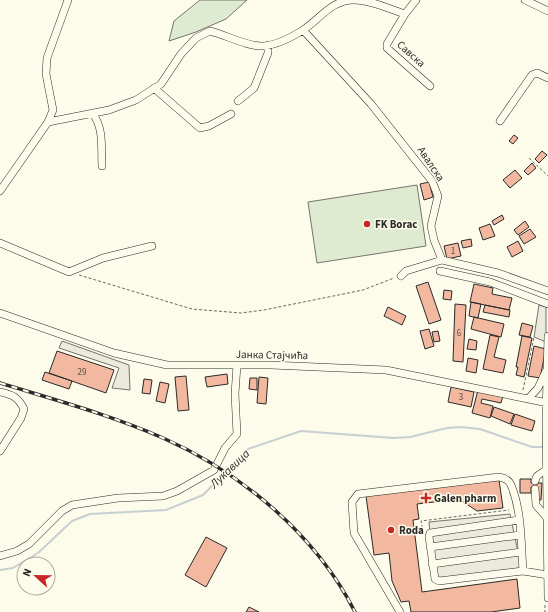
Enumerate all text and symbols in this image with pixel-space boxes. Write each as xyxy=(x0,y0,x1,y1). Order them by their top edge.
street label: Савска xyxy=(394,37,428,71)
street label: Авалска xyxy=(414,144,448,184)
place label: FK Borac xyxy=(375,217,418,232)
marker: FK Borac xyxy=(362,219,372,229)
house number: 1 xyxy=(451,245,455,258)
house number: 6 xyxy=(457,327,462,340)
street label: Јанка Стајчића xyxy=(236,347,308,363)
house number: 29 xyxy=(78,366,87,379)
house number: 3 xyxy=(459,391,464,404)
water label: Лукавица xyxy=(206,445,254,493)
place label: Galen pharm xyxy=(434,491,496,506)
marker: Galen pharm xyxy=(421,493,431,503)
place label: Roda xyxy=(399,523,424,538)
marker: Roda xyxy=(386,525,396,535)
north arrow xyxy=(16,556,56,596)
text: N xyxy=(19,566,36,579)

